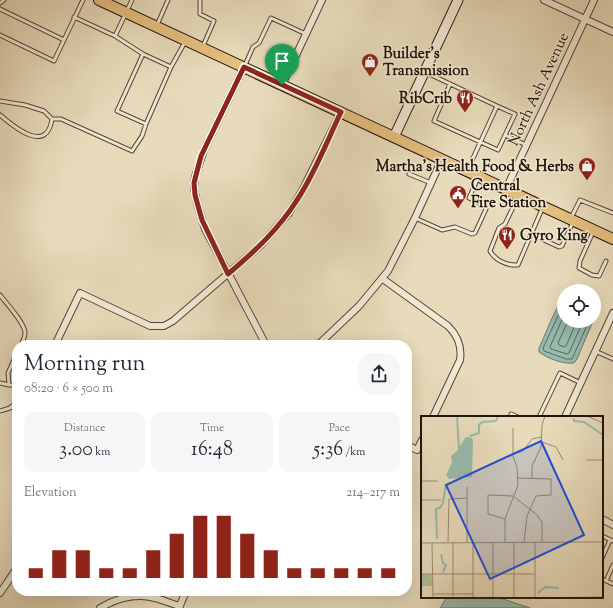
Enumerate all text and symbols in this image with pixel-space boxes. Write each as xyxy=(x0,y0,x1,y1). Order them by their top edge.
street label: North Ash Avenue xyxy=(504,29,575,150)
pin xyxy=(265,44,299,85)
place label: Builder's Transmission xyxy=(383,44,469,82)
icon: arrive xyxy=(271,50,293,72)
shop icon: Builder's Transmission xyxy=(360,52,380,77)
restaurant icon: RibCrib xyxy=(455,88,475,113)
place label: RibCrib xyxy=(399,89,452,110)
shop icon: Martha's Health Food & Herbs xyxy=(577,156,597,181)
place label: Martha's Health Food & Herbs xyxy=(376,157,574,178)
place label: Central Fire Station xyxy=(471,176,546,214)
public building icon: Central Fire Station xyxy=(448,184,468,209)
restaurant icon: Gyro King xyxy=(497,225,517,250)
place label: Gyro King xyxy=(520,226,589,247)
map controls xyxy=(557,284,601,328)
button: locate xyxy=(557,284,601,328)
text: Morning run xyxy=(24,349,146,381)
button: share xyxy=(358,353,400,395)
text: 08:20 · 6 × 500 m xyxy=(24,380,113,398)
inset map xyxy=(421,416,603,598)
text: Distance xyxy=(64,420,105,436)
text: Time xyxy=(200,420,224,436)
text: Pace xyxy=(329,420,350,436)
text: 3.00 xyxy=(59,436,93,465)
text: 16:48 xyxy=(191,436,233,465)
text: 5:36 xyxy=(313,436,343,465)
text: km xyxy=(93,444,110,460)
text: /km xyxy=(343,444,365,460)
text: Elevation xyxy=(24,484,77,502)
text: 214–217 m xyxy=(346,484,400,502)

